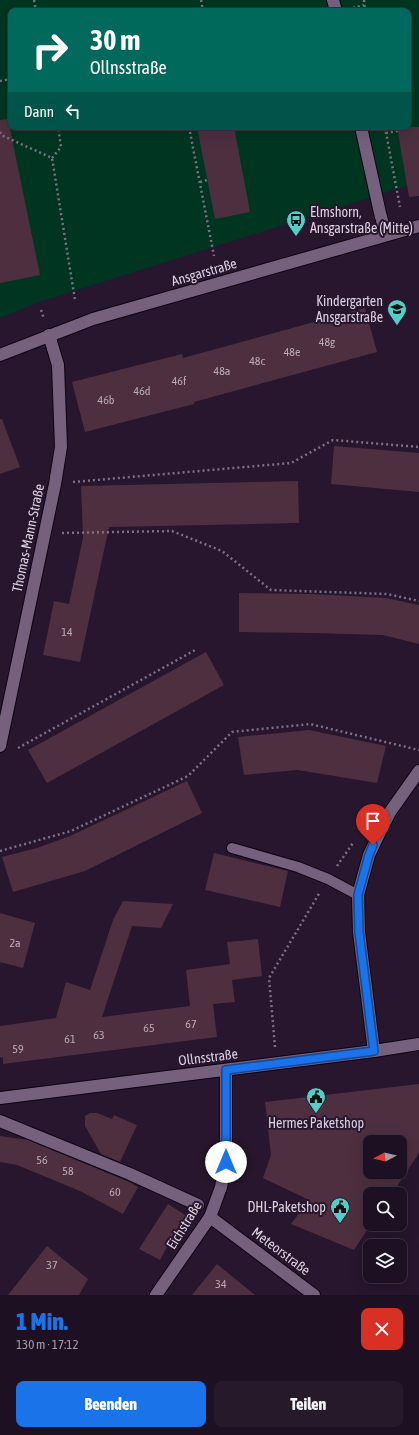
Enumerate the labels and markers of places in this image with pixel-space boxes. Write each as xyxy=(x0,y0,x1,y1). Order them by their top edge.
place label: Elmshorn, Ansgarstraße (Mitte) xyxy=(310,204,413,236)
bus stop icon: Elmshorn, Ansgarstraße (Mitte) xyxy=(285,209,307,237)
place label: Kindergarten Ansgarstraße xyxy=(316,293,383,325)
school or university icon: Kindergarten Ansgarstraße xyxy=(386,298,408,326)
pin xyxy=(356,804,390,845)
public building icon: Hermes Paketshop xyxy=(305,1086,327,1114)
place label: Hermes Paketshop xyxy=(268,1115,364,1131)
public building icon: DHL-Paketshop xyxy=(329,1196,351,1224)
place label: DHL-Paketshop xyxy=(248,1199,326,1215)

